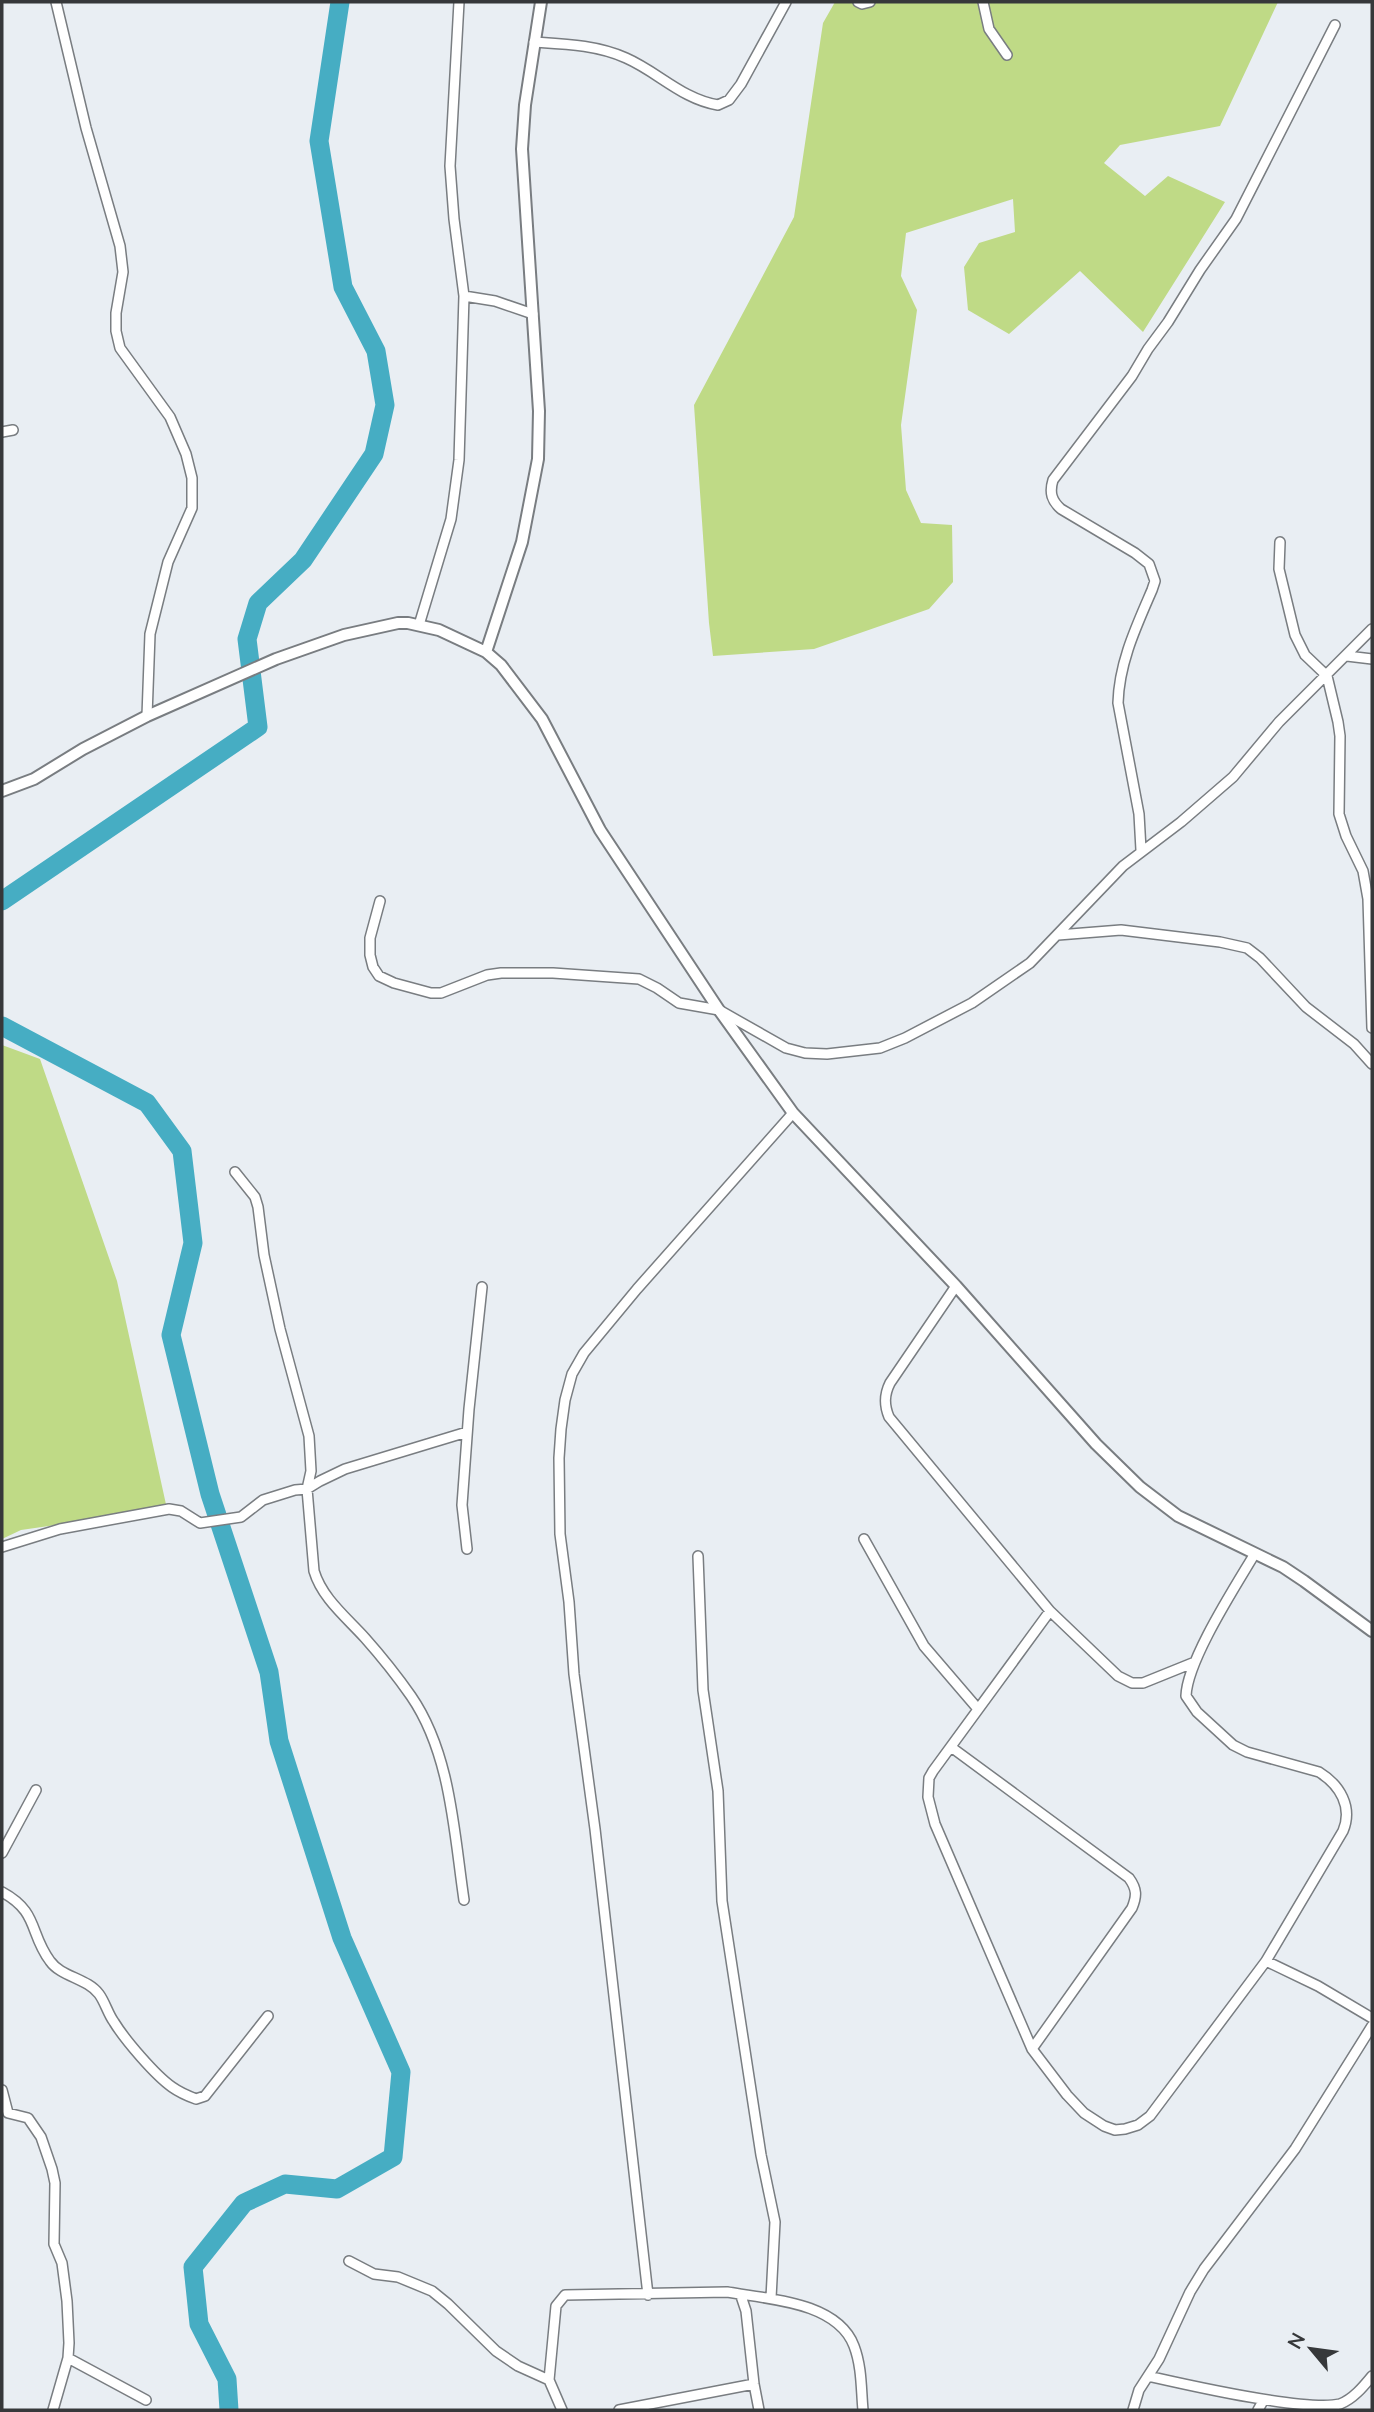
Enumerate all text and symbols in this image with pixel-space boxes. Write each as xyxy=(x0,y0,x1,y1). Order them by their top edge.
north arrow xyxy=(1276,2314,1346,2384)
text: N xyxy=(1282,2329,1309,2352)

